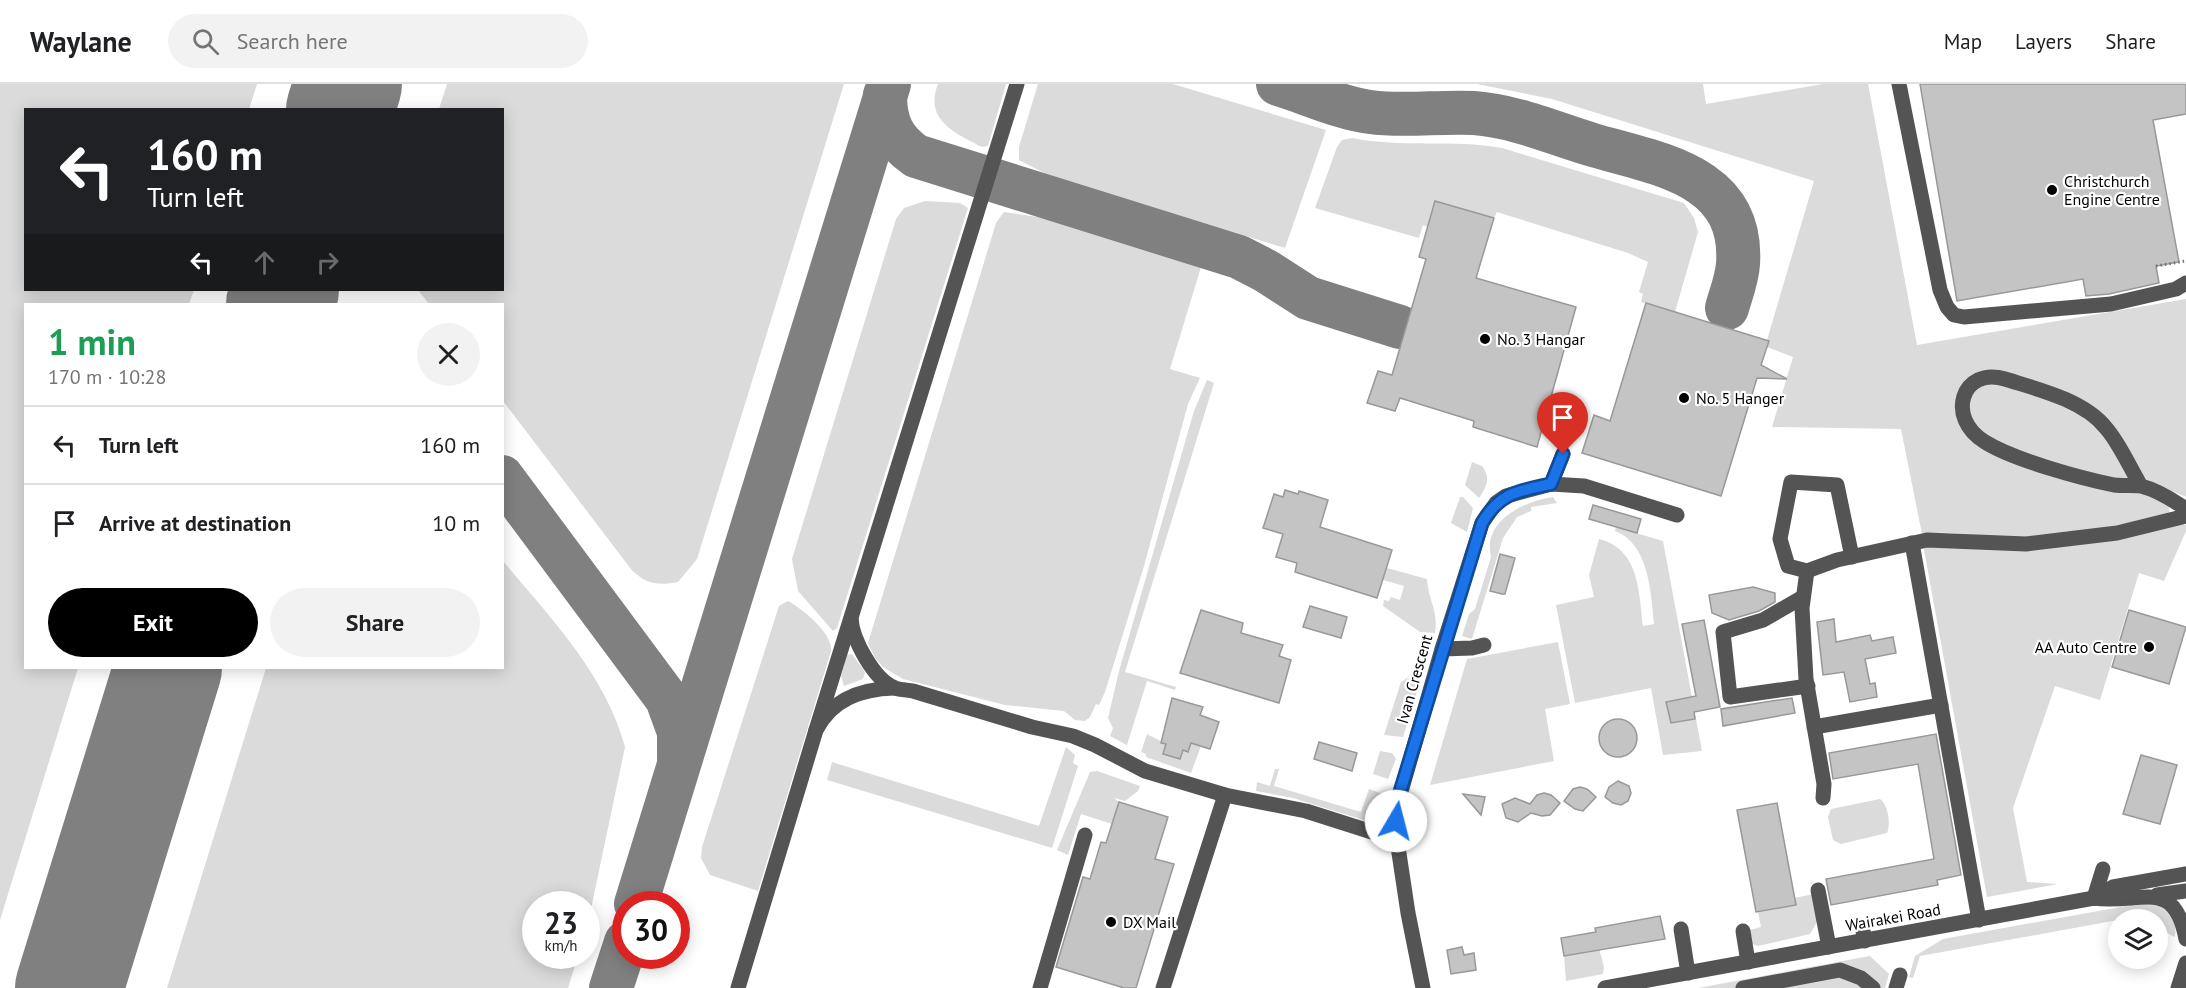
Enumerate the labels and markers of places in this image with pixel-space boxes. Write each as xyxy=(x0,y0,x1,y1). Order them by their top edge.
place label: Christchurch Engine Centre xyxy=(2064,171,2160,209)
marker: Christchurch Engine Centre xyxy=(2045,183,2059,197)
place label: No. 3 Hangar xyxy=(1497,329,1586,349)
marker: No. 3 Hangar xyxy=(1478,332,1492,346)
place label: No. 5 Hanger xyxy=(1696,388,1785,408)
marker: No. 5 Hanger xyxy=(1677,391,1691,405)
pin xyxy=(1537,392,1588,454)
place label: AA Auto Centre xyxy=(2035,637,2137,657)
marker: AA Auto Centre xyxy=(2142,640,2156,654)
place label: DX Mail xyxy=(1123,912,1176,932)
marker: DX Mail xyxy=(1104,915,1118,929)

